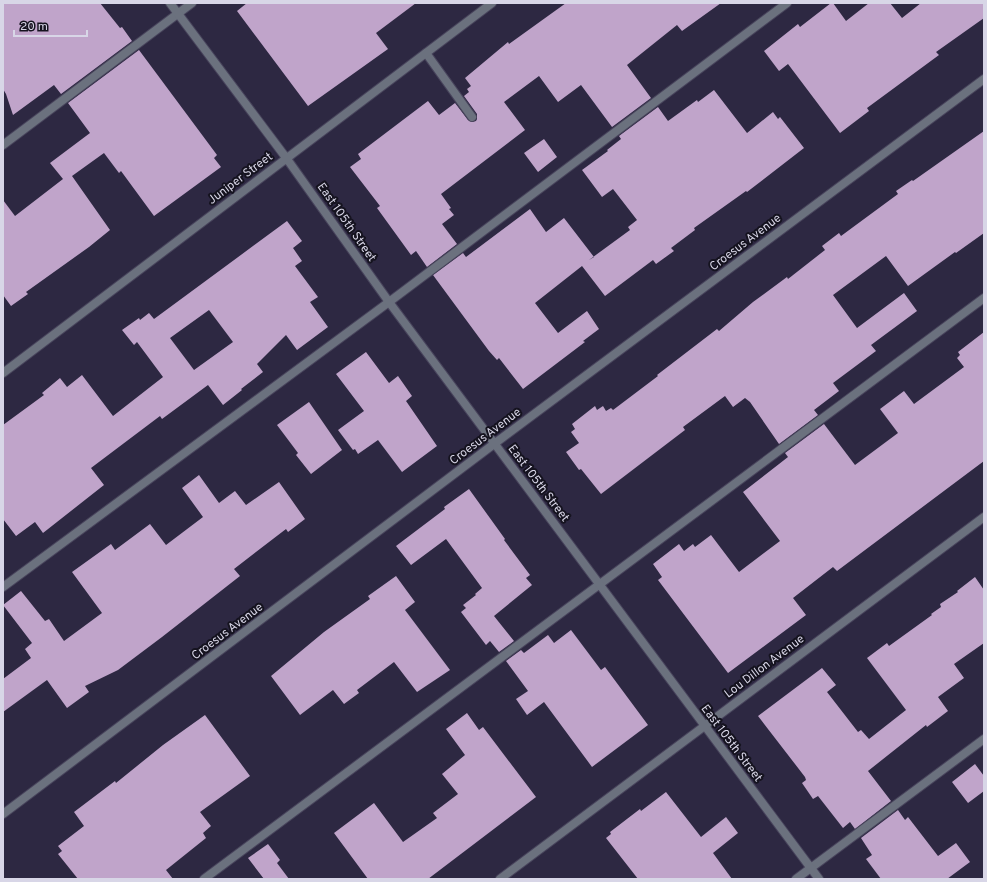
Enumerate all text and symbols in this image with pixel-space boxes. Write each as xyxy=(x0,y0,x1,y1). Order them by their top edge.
scale bar xyxy=(14,12,87,38)
text: 20 m xyxy=(20,19,48,35)
street label: Juniper Street xyxy=(205,149,276,208)
street label: East 105th Street xyxy=(313,180,379,265)
street label: Croesus Avenue xyxy=(707,211,785,275)
street label: Croesus Avenue xyxy=(447,405,525,469)
street label: East 105th Street xyxy=(504,442,573,525)
street label: Croesus Avenue xyxy=(189,600,267,664)
street label: Lou Dillon Avenue xyxy=(721,631,808,702)
street label: East 105th Street xyxy=(697,702,766,785)

